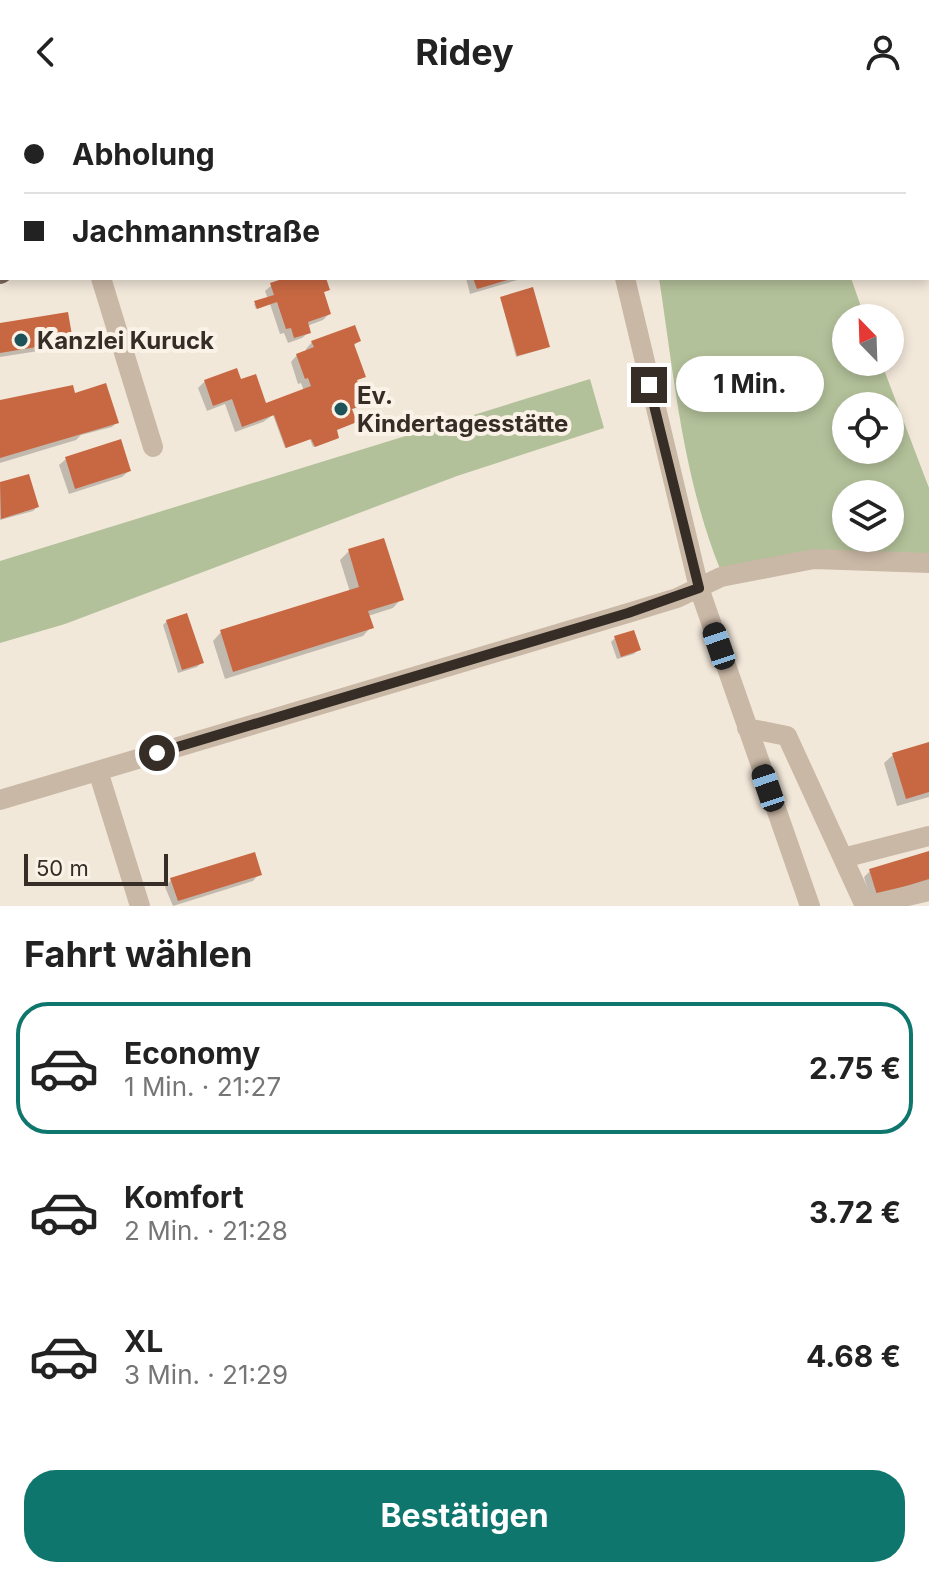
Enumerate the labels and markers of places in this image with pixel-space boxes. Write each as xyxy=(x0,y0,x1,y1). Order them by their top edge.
place label: Kanzlei Kuruck xyxy=(37,326,214,355)
marker: Kanzlei Kuruck xyxy=(12,331,30,349)
place label: Ev. Kindertagesstätte xyxy=(357,381,568,438)
marker: Ev. Kindertagesstätte xyxy=(332,400,350,418)

